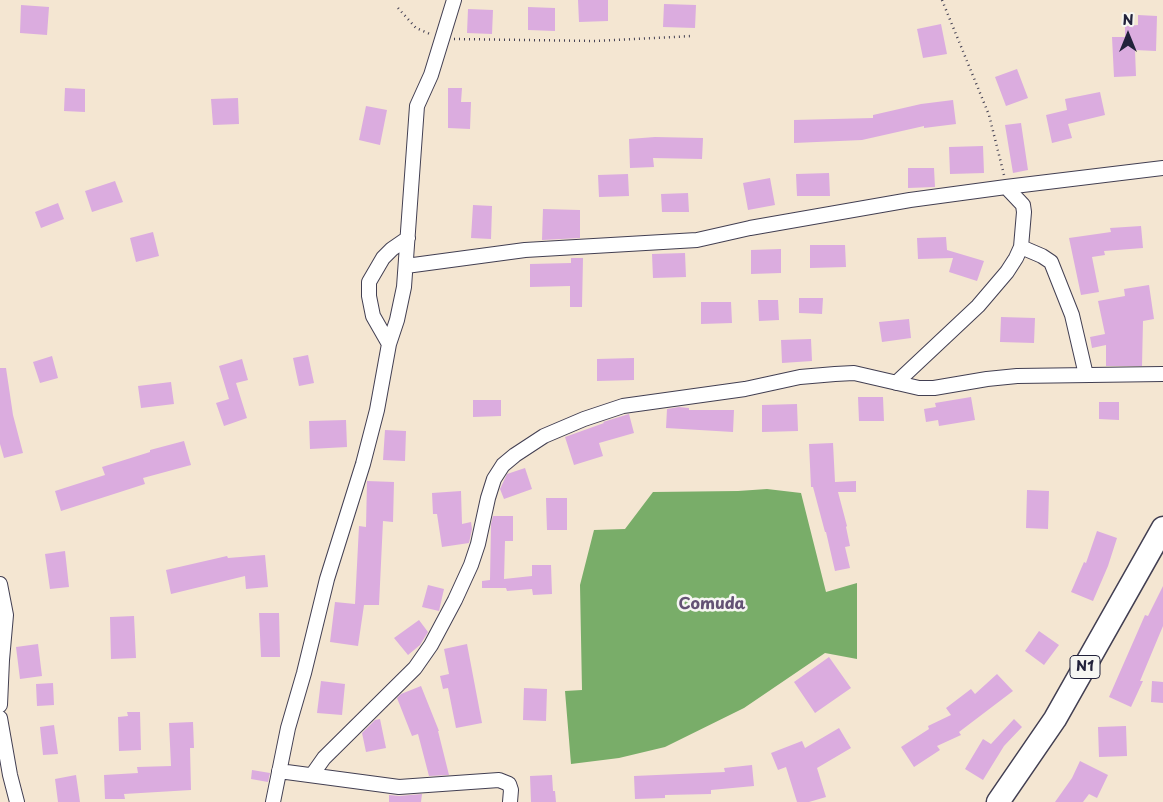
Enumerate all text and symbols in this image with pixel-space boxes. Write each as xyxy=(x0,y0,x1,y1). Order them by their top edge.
text: N xyxy=(1122,9,1134,30)
north arrow xyxy=(1103,10,1153,60)
district label: Comuda xyxy=(679,595,745,615)
road number: N1 xyxy=(1070,656,1100,679)

